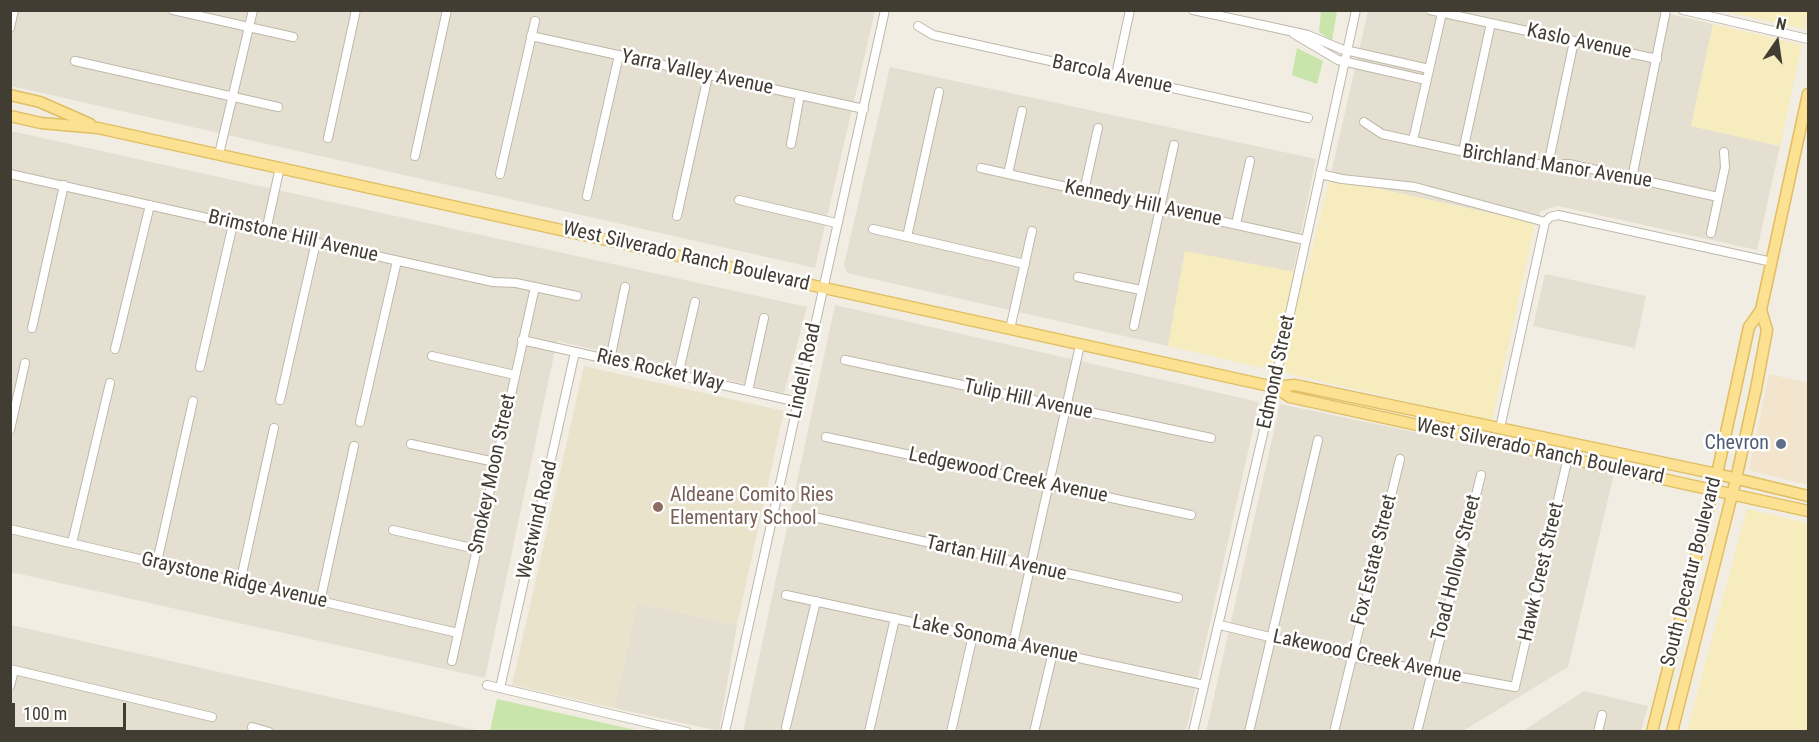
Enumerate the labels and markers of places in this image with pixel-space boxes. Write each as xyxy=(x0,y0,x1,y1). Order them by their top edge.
place label: Chevron xyxy=(1705,432,1769,456)
marker: Chevron xyxy=(1774,437,1788,451)
place label: Aldeane Comito Ries Elementary School xyxy=(670,484,834,531)
marker: Aldeane Comito Ries Elementary School xyxy=(651,500,665,514)

